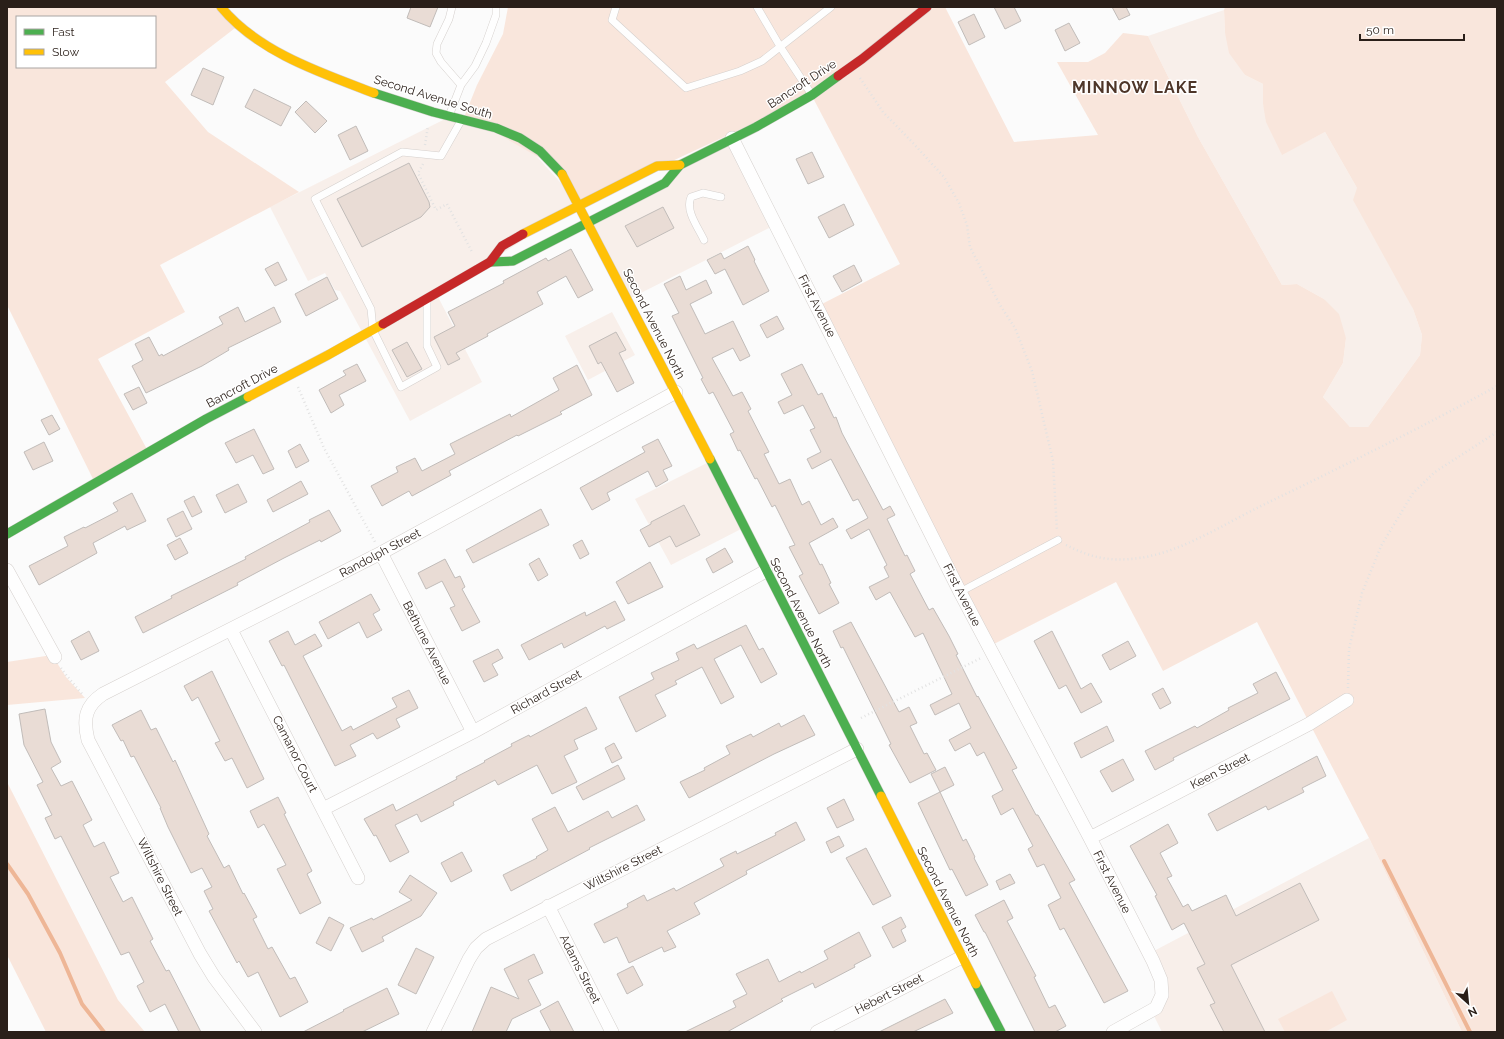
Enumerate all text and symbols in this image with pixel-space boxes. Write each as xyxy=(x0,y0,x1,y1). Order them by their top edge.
legend xyxy=(16,16,156,68)
scale bar xyxy=(1360,16,1464,42)
text: 50 m xyxy=(1366,23,1394,37)
text: Fast xyxy=(52,25,75,39)
text: Slow xyxy=(52,45,79,59)
street label: Bancroft Drive xyxy=(765,57,839,111)
street label: Second Avenue South xyxy=(372,72,494,122)
district label: MINNOW LAKE xyxy=(1072,78,1198,97)
street label: Second Avenue North xyxy=(620,267,688,381)
street label: First Avenue xyxy=(795,272,839,340)
street label: Bancroft Drive xyxy=(204,361,280,411)
street label: Randolph Street xyxy=(337,526,423,580)
street label: Second Avenue North xyxy=(767,556,835,670)
street label: First Avenue xyxy=(940,561,984,629)
street label: Bethune Avenue xyxy=(400,599,454,687)
street label: Richard Street xyxy=(508,667,584,717)
street label: Camanor Court xyxy=(270,713,320,795)
street label: Keen Street xyxy=(1188,750,1252,792)
street label: Wiltshire Street xyxy=(134,836,186,918)
street label: Wiltshire Street xyxy=(582,842,664,894)
street label: Second Avenue North xyxy=(914,845,982,959)
street label: First Avenue xyxy=(1090,848,1134,916)
street label: Adams Street xyxy=(557,932,603,1006)
street label: Hebert Street xyxy=(852,971,926,1017)
north arrow xyxy=(1448,983,1488,1023)
text: N xyxy=(1466,1004,1479,1019)

